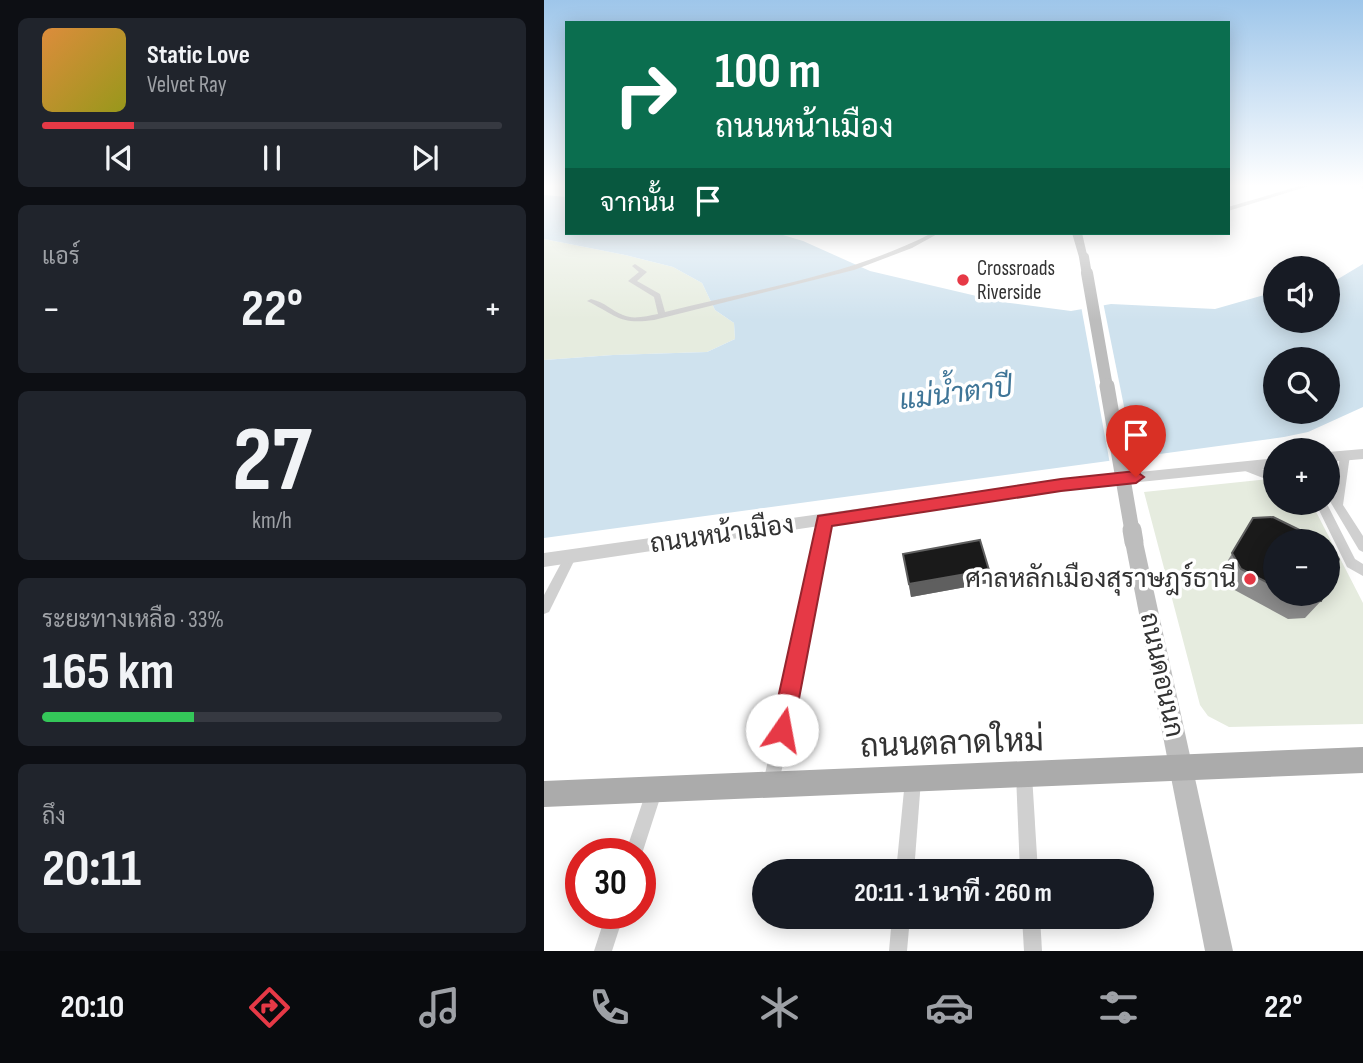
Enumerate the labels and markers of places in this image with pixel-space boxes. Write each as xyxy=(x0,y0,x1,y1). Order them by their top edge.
place label: Crossroads Riverside xyxy=(977,256,1055,305)
marker: Crossroads Riverside xyxy=(955,272,971,288)
pin xyxy=(1106,405,1166,477)
place label: ศาลหลักเมืองสุราษฎร์ธานี xyxy=(965,561,1236,596)
marker: ศาลหลักเมืองสุราษฎร์ธานี xyxy=(1242,571,1258,587)

